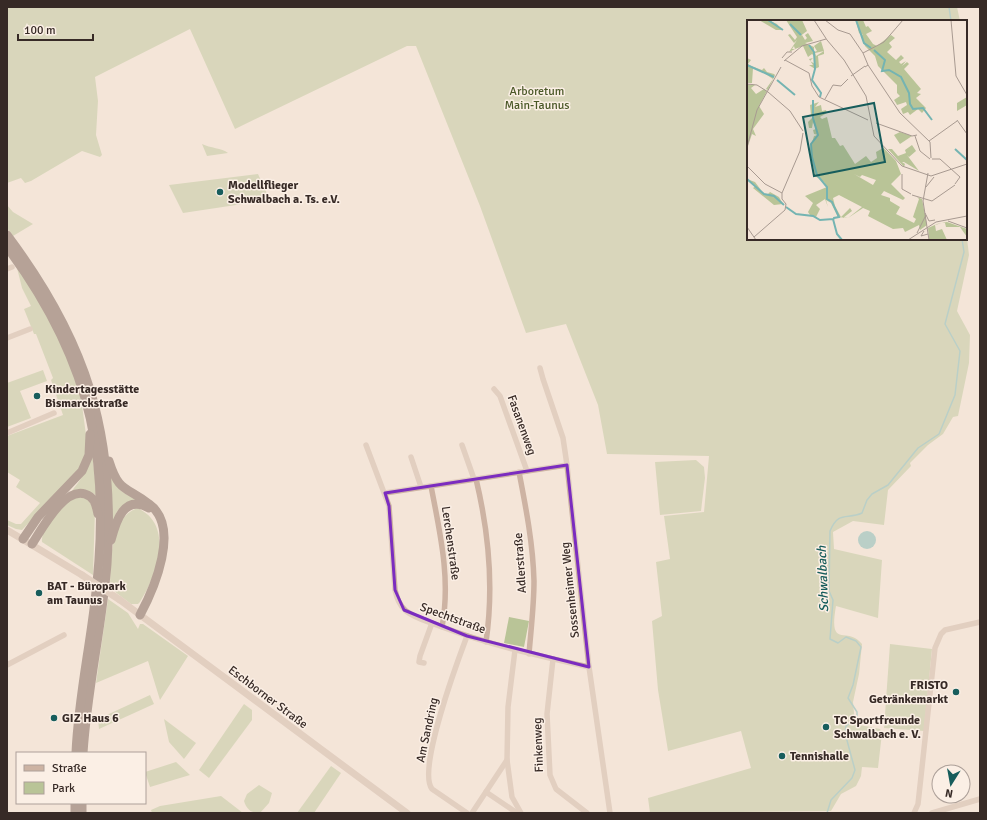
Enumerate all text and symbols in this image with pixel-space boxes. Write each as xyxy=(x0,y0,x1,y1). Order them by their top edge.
scale bar xyxy=(18,16,93,42)
inset map xyxy=(747,20,967,240)
text: 100 m xyxy=(24,23,56,38)
park label: Arboretum Main-Taunus xyxy=(504,84,570,113)
place label: Modellflieger Schwalbach a. Ts. e.V. xyxy=(228,178,340,207)
marker: Modellflieger Schwalbach a. Ts. e.V. xyxy=(215,187,225,197)
place label: Kindertagesstätte Bismarckstraße xyxy=(45,382,139,411)
marker: Kindertagesstätte Bismarckstraße xyxy=(32,391,42,401)
street label: Fasanenweg xyxy=(504,393,539,457)
street label: Lerchenstraße xyxy=(438,505,463,581)
street label: Adlerstraße xyxy=(511,532,530,594)
street label: Sossenheimer Weg xyxy=(558,541,583,639)
water label: Schwalbach xyxy=(814,545,832,612)
place label: BAT - Büropark am Taunus xyxy=(47,579,126,608)
marker: BAT - Büropark am Taunus xyxy=(34,588,44,598)
street label: Spechtstraße xyxy=(418,600,488,637)
street label: Eschborner Straße xyxy=(225,663,310,732)
place label: FRISTO Getränkemarkt xyxy=(869,678,949,707)
marker: FRISTO Getränkemarkt xyxy=(951,687,961,697)
street label: Am Sandring xyxy=(413,696,442,764)
place label: GIZ Haus 6 xyxy=(62,711,119,726)
marker: GIZ Haus 6 xyxy=(49,713,59,723)
place label: TC Sportfreunde Schwalbach e. V. xyxy=(834,713,921,742)
street label: Finkenweg xyxy=(530,717,547,773)
marker: TC Sportfreunde Schwalbach e. V. xyxy=(821,722,831,732)
place label: Tennishalle xyxy=(790,749,849,764)
marker: Tennishalle xyxy=(777,751,787,761)
legend xyxy=(16,752,146,804)
text: Straße xyxy=(52,761,87,776)
north arrow xyxy=(931,764,971,804)
text: Park xyxy=(52,781,75,796)
text: N xyxy=(944,786,954,800)

